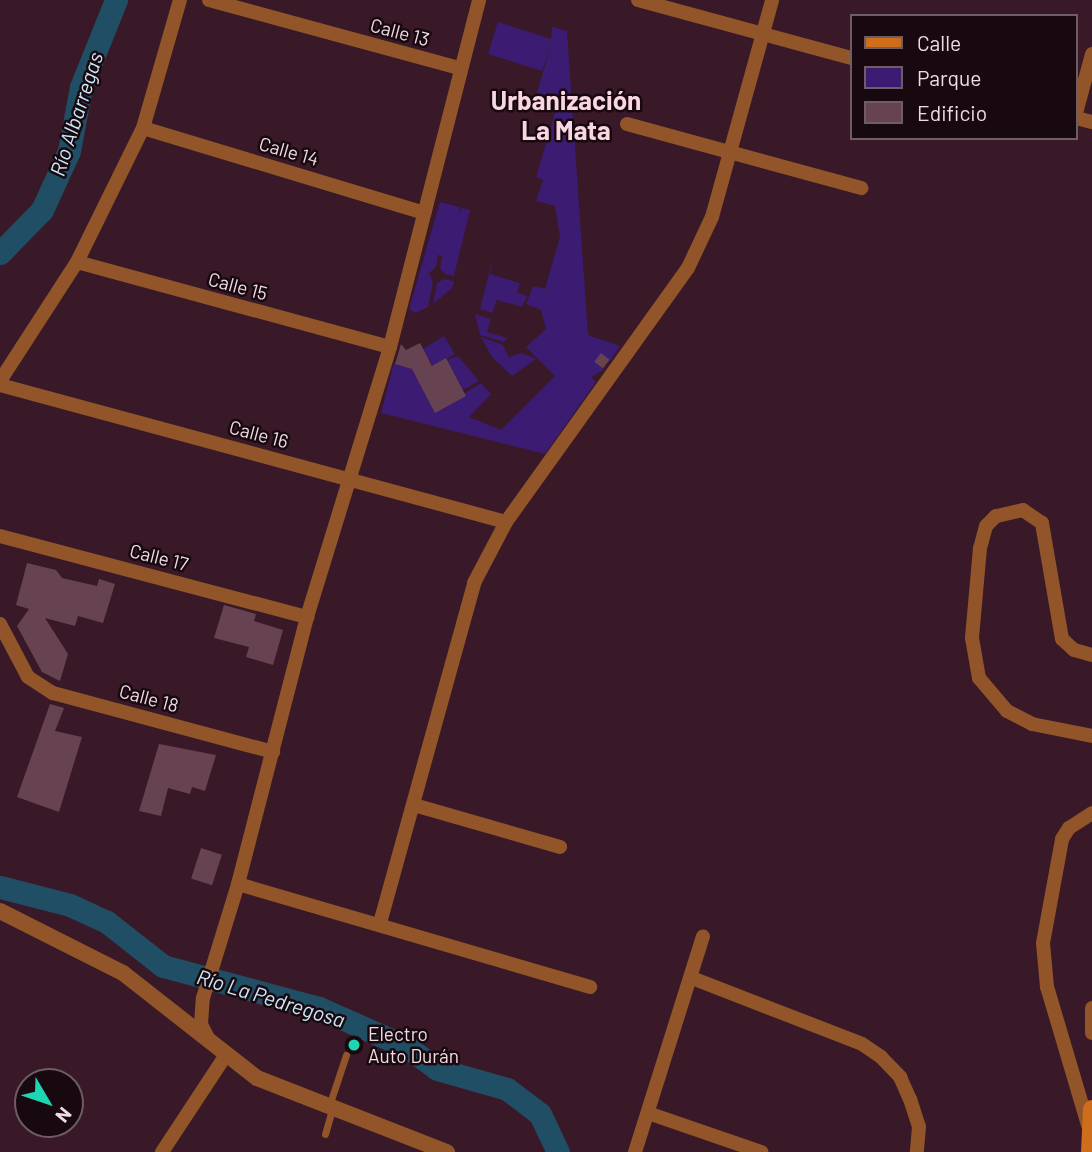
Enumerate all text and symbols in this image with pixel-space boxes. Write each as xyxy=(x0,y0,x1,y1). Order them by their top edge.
street label: Calle 13 xyxy=(368,13,432,51)
legend xyxy=(850,14,1078,140)
text: Calle xyxy=(917,30,961,55)
water label: Río Albarregas xyxy=(44,49,108,179)
text: Parque xyxy=(917,65,982,90)
district label: Urbanización La Mata xyxy=(491,84,641,146)
text: Edificio xyxy=(917,100,987,125)
street label: Calle 14 xyxy=(257,132,321,170)
street label: Calle 15 xyxy=(206,267,270,305)
street label: Calle 16 xyxy=(227,415,291,453)
street label: Calle 17 xyxy=(127,539,191,575)
street label: Calle 18 xyxy=(117,679,181,717)
water label: Río La Pedregosa xyxy=(194,964,348,1032)
place label: Electro Auto Durán xyxy=(368,1023,459,1067)
marker: Electro Auto Durán xyxy=(346,1037,362,1053)
north arrow xyxy=(14,1068,84,1138)
text: N xyxy=(51,1103,77,1127)

